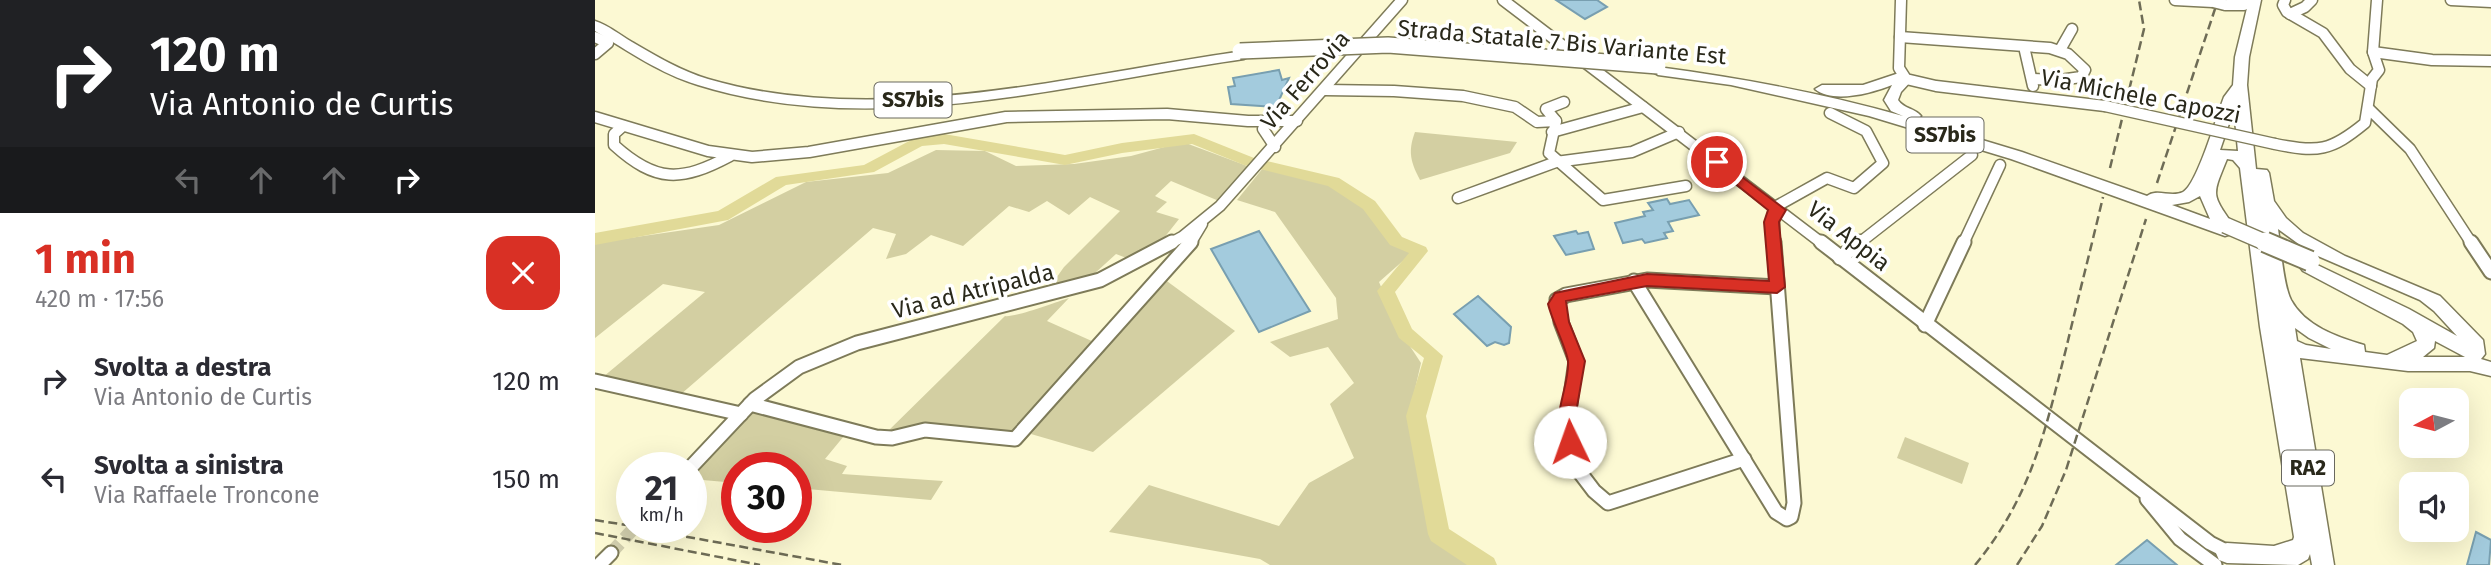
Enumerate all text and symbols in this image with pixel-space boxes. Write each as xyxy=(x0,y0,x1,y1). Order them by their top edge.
street label: Strada Statale 7 Bis Variante Est xyxy=(1396,14,1728,70)
text: 120 m xyxy=(150,25,280,84)
street label: Via Ferrovia xyxy=(1255,25,1355,135)
icon: right xyxy=(35,28,126,119)
street label: Via Michele Capozzi xyxy=(2039,63,2243,129)
road number: SS7bis xyxy=(875,82,951,118)
text: Via Antonio de Curtis xyxy=(150,85,453,123)
road number: SS7bis xyxy=(1907,118,1983,152)
pin xyxy=(1687,132,1747,192)
icon: arrive xyxy=(1698,143,1736,181)
icon: left xyxy=(169,161,207,199)
icon: ahead xyxy=(242,161,280,199)
icon: ahead xyxy=(315,161,353,199)
icon: right xyxy=(388,161,426,199)
street label: Via Appia xyxy=(1802,195,1896,277)
text: 1 min xyxy=(35,234,136,284)
button: close xyxy=(486,236,560,310)
street label: Via ad Atripalda xyxy=(889,257,1057,325)
text: 420 m · 17:56 xyxy=(35,285,164,313)
text: Svolta a destra xyxy=(94,352,272,383)
icon: right xyxy=(35,362,73,400)
text: 120 m xyxy=(492,366,560,397)
text: Via Antonio de Curtis xyxy=(94,383,312,411)
north arrow xyxy=(2399,388,2469,458)
map controls xyxy=(2399,388,2469,542)
position arrow xyxy=(1533,405,1607,479)
text: Svolta a sinistra xyxy=(94,450,284,481)
road number: RA2 xyxy=(2282,450,2334,486)
speed limit sign: 30 xyxy=(721,452,812,543)
icon: left xyxy=(35,460,73,498)
text: 150 m xyxy=(492,464,560,495)
text: 21 xyxy=(645,467,678,509)
button: sound xyxy=(2399,472,2469,542)
text: Via Raffaele Troncone xyxy=(94,481,320,509)
text: km/h xyxy=(639,504,684,526)

